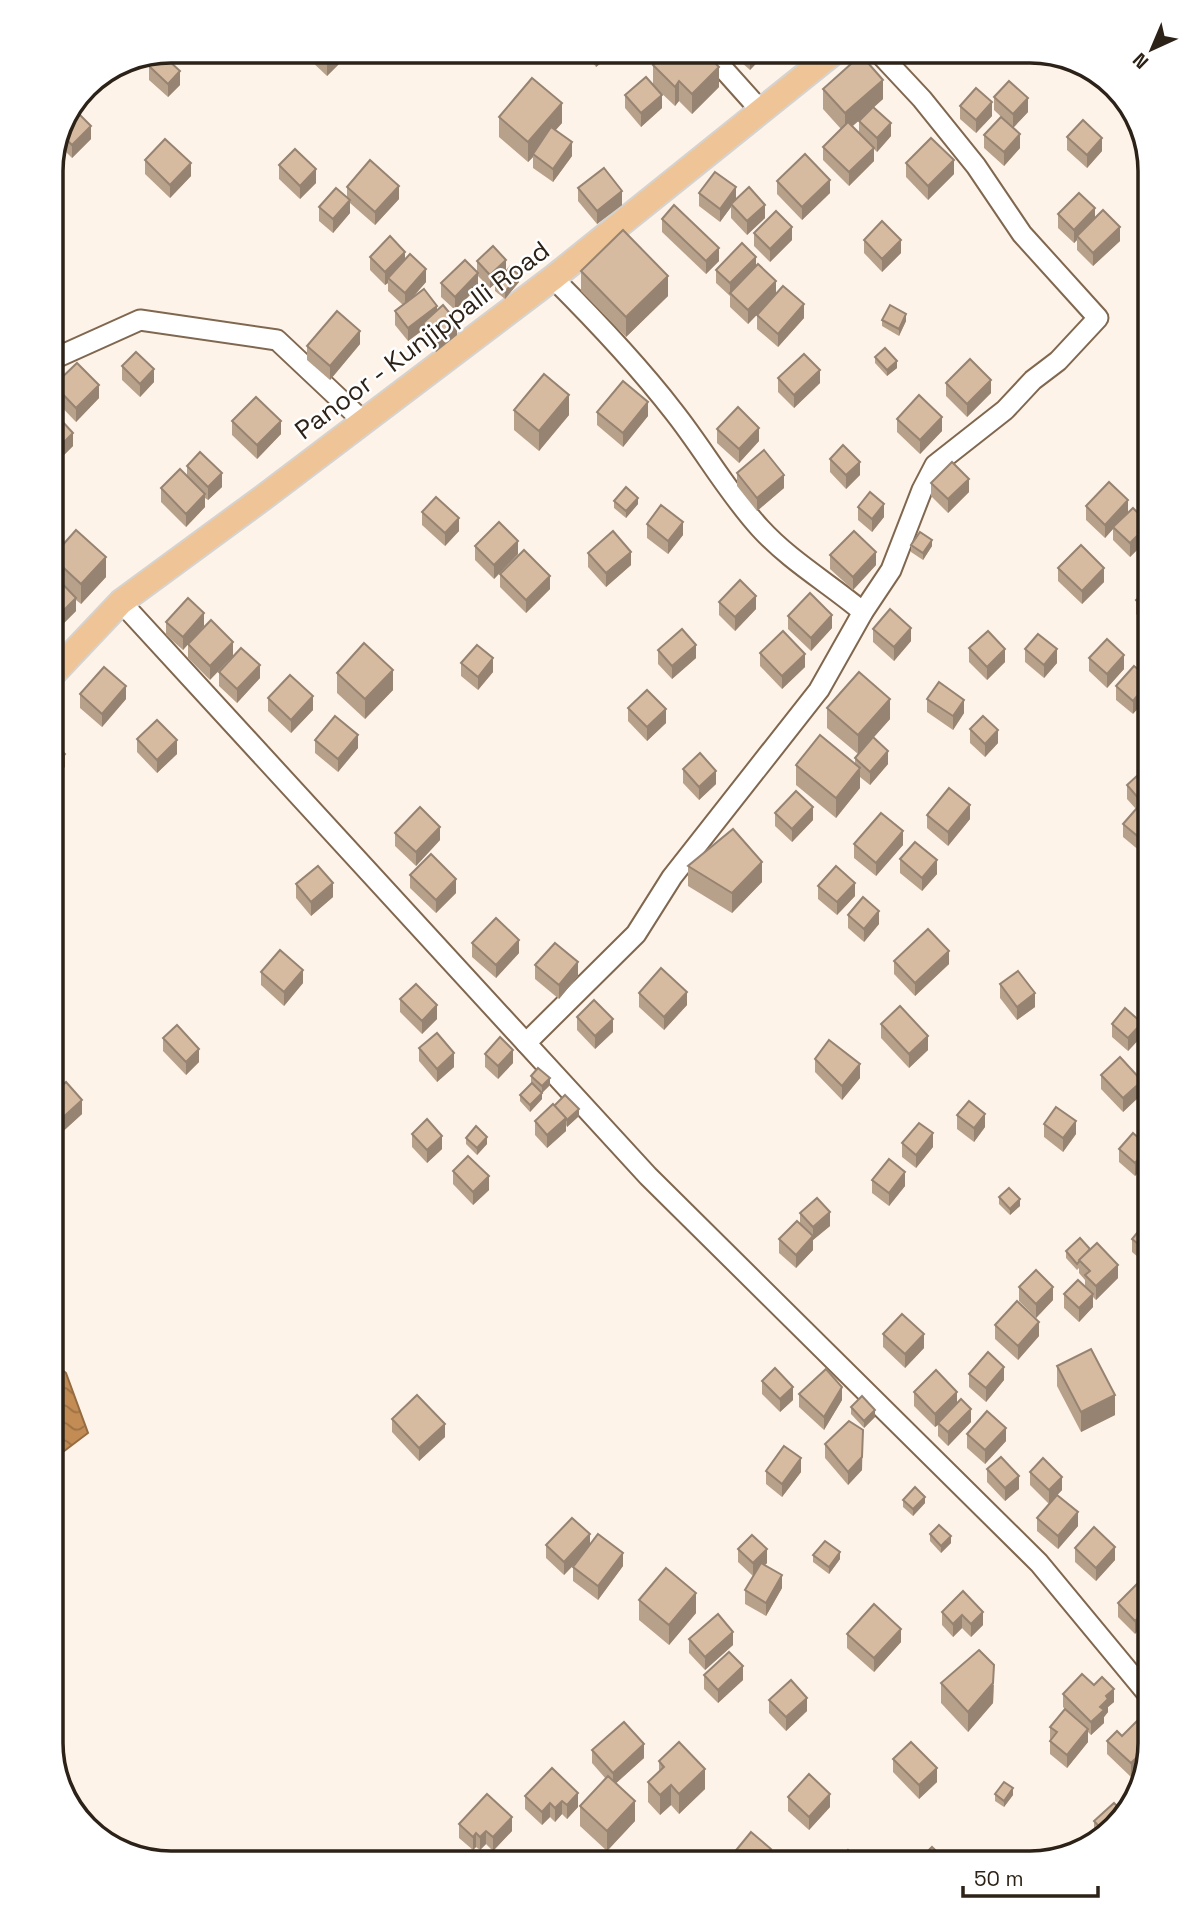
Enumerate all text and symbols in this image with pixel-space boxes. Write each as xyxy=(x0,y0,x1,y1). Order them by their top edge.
north arrow xyxy=(1117,14,1187,84)
text: N xyxy=(1127,47,1154,74)
street label: Panoor - Kunjippalli Road xyxy=(288,233,556,447)
scale bar xyxy=(963,1854,1098,1898)
text: 50 m xyxy=(974,1865,1024,1892)

